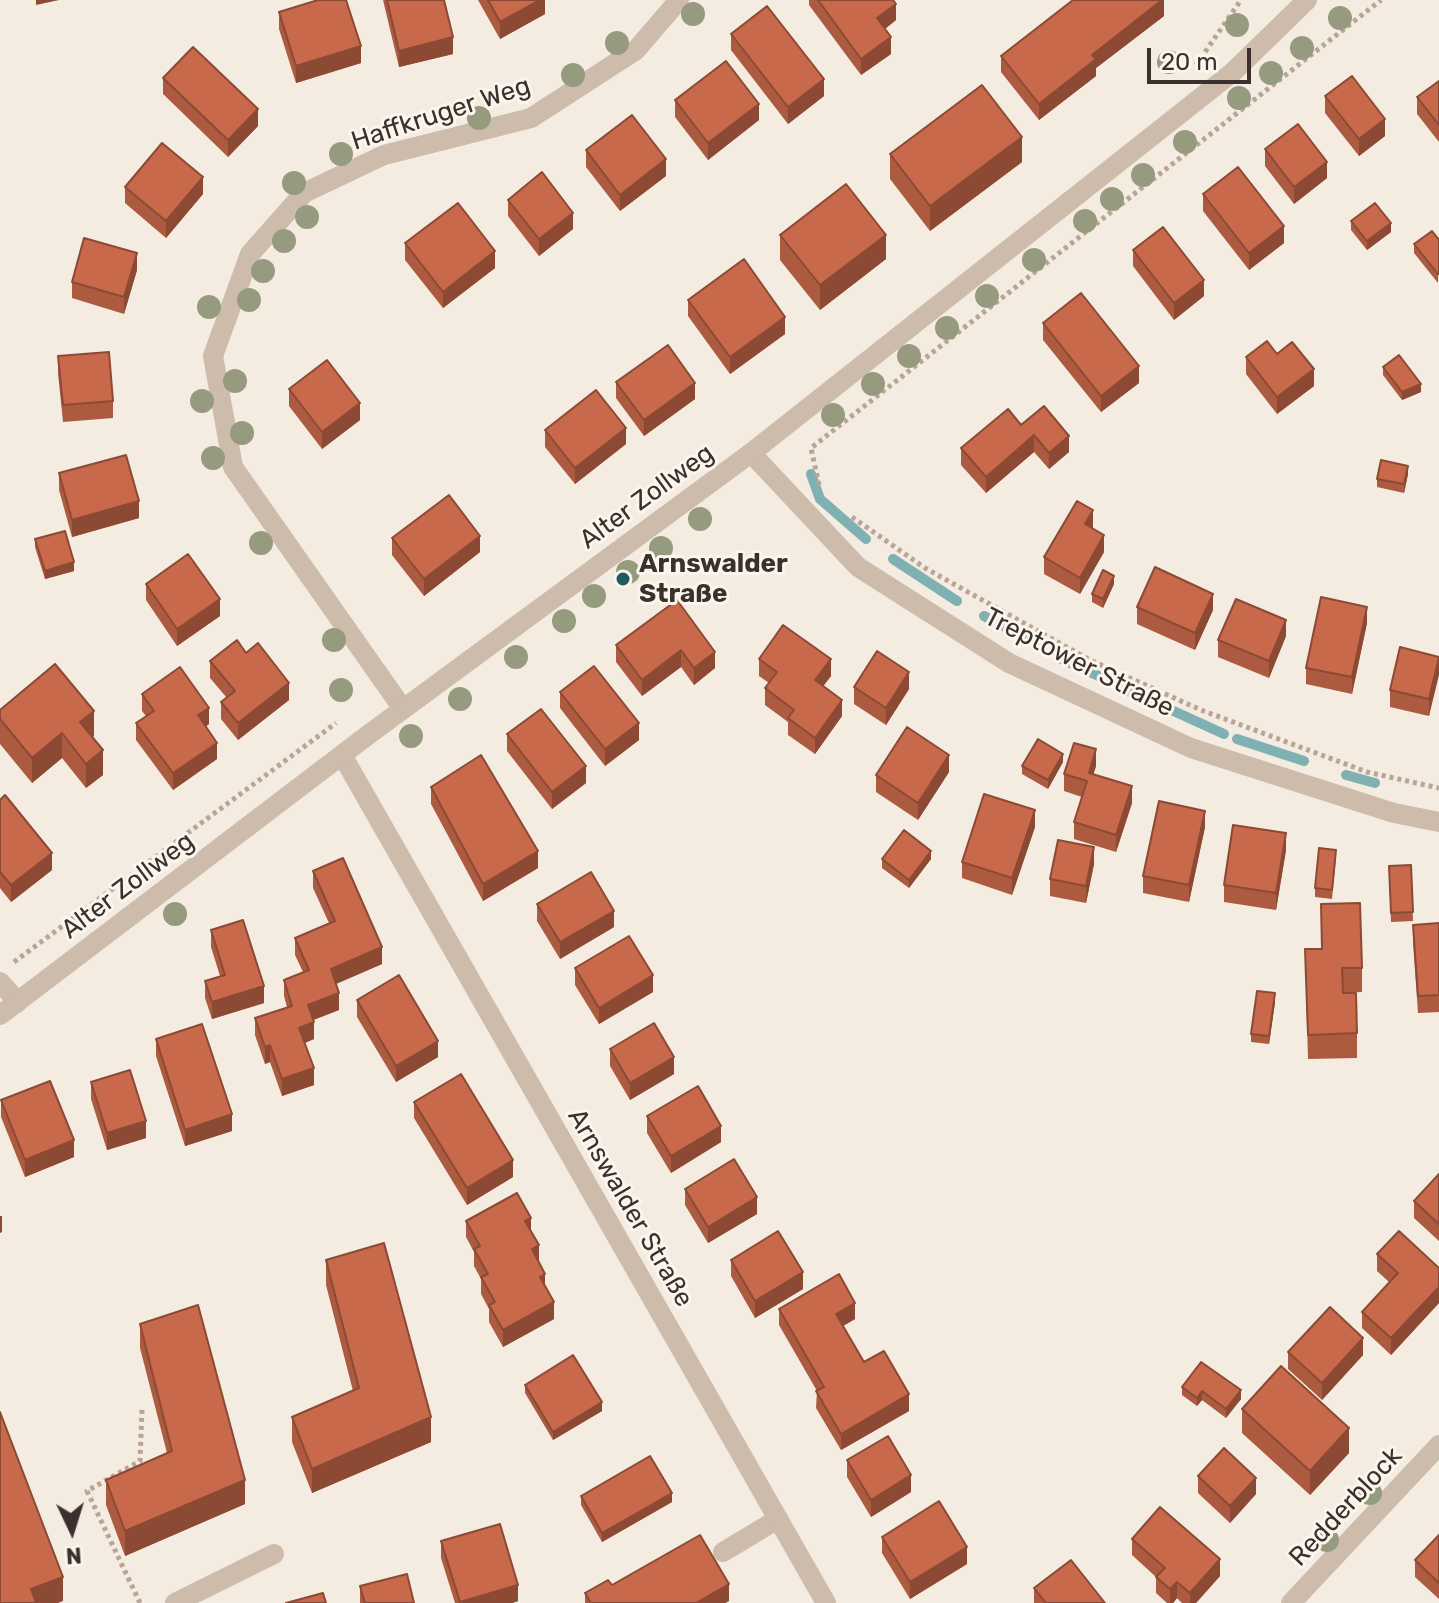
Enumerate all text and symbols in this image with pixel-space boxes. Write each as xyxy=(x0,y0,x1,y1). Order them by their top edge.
scale bar xyxy=(1151,32,1255,82)
text: 20 m xyxy=(1161,48,1218,76)
street label: Haffkruger Weg xyxy=(348,70,534,158)
street label: Alter Zollweg xyxy=(574,438,720,556)
place label: Arnswalder Straße xyxy=(639,548,788,610)
marker: Arnswalder Straße xyxy=(614,570,632,588)
street label: Treptower Straße xyxy=(979,602,1179,724)
street label: Alter Zollweg xyxy=(55,826,201,946)
street label: Arnswalder Straße xyxy=(561,1103,699,1313)
street label: Redderblock xyxy=(1283,1441,1409,1573)
north arrow xyxy=(32,1491,112,1571)
text: N xyxy=(65,1541,83,1569)

